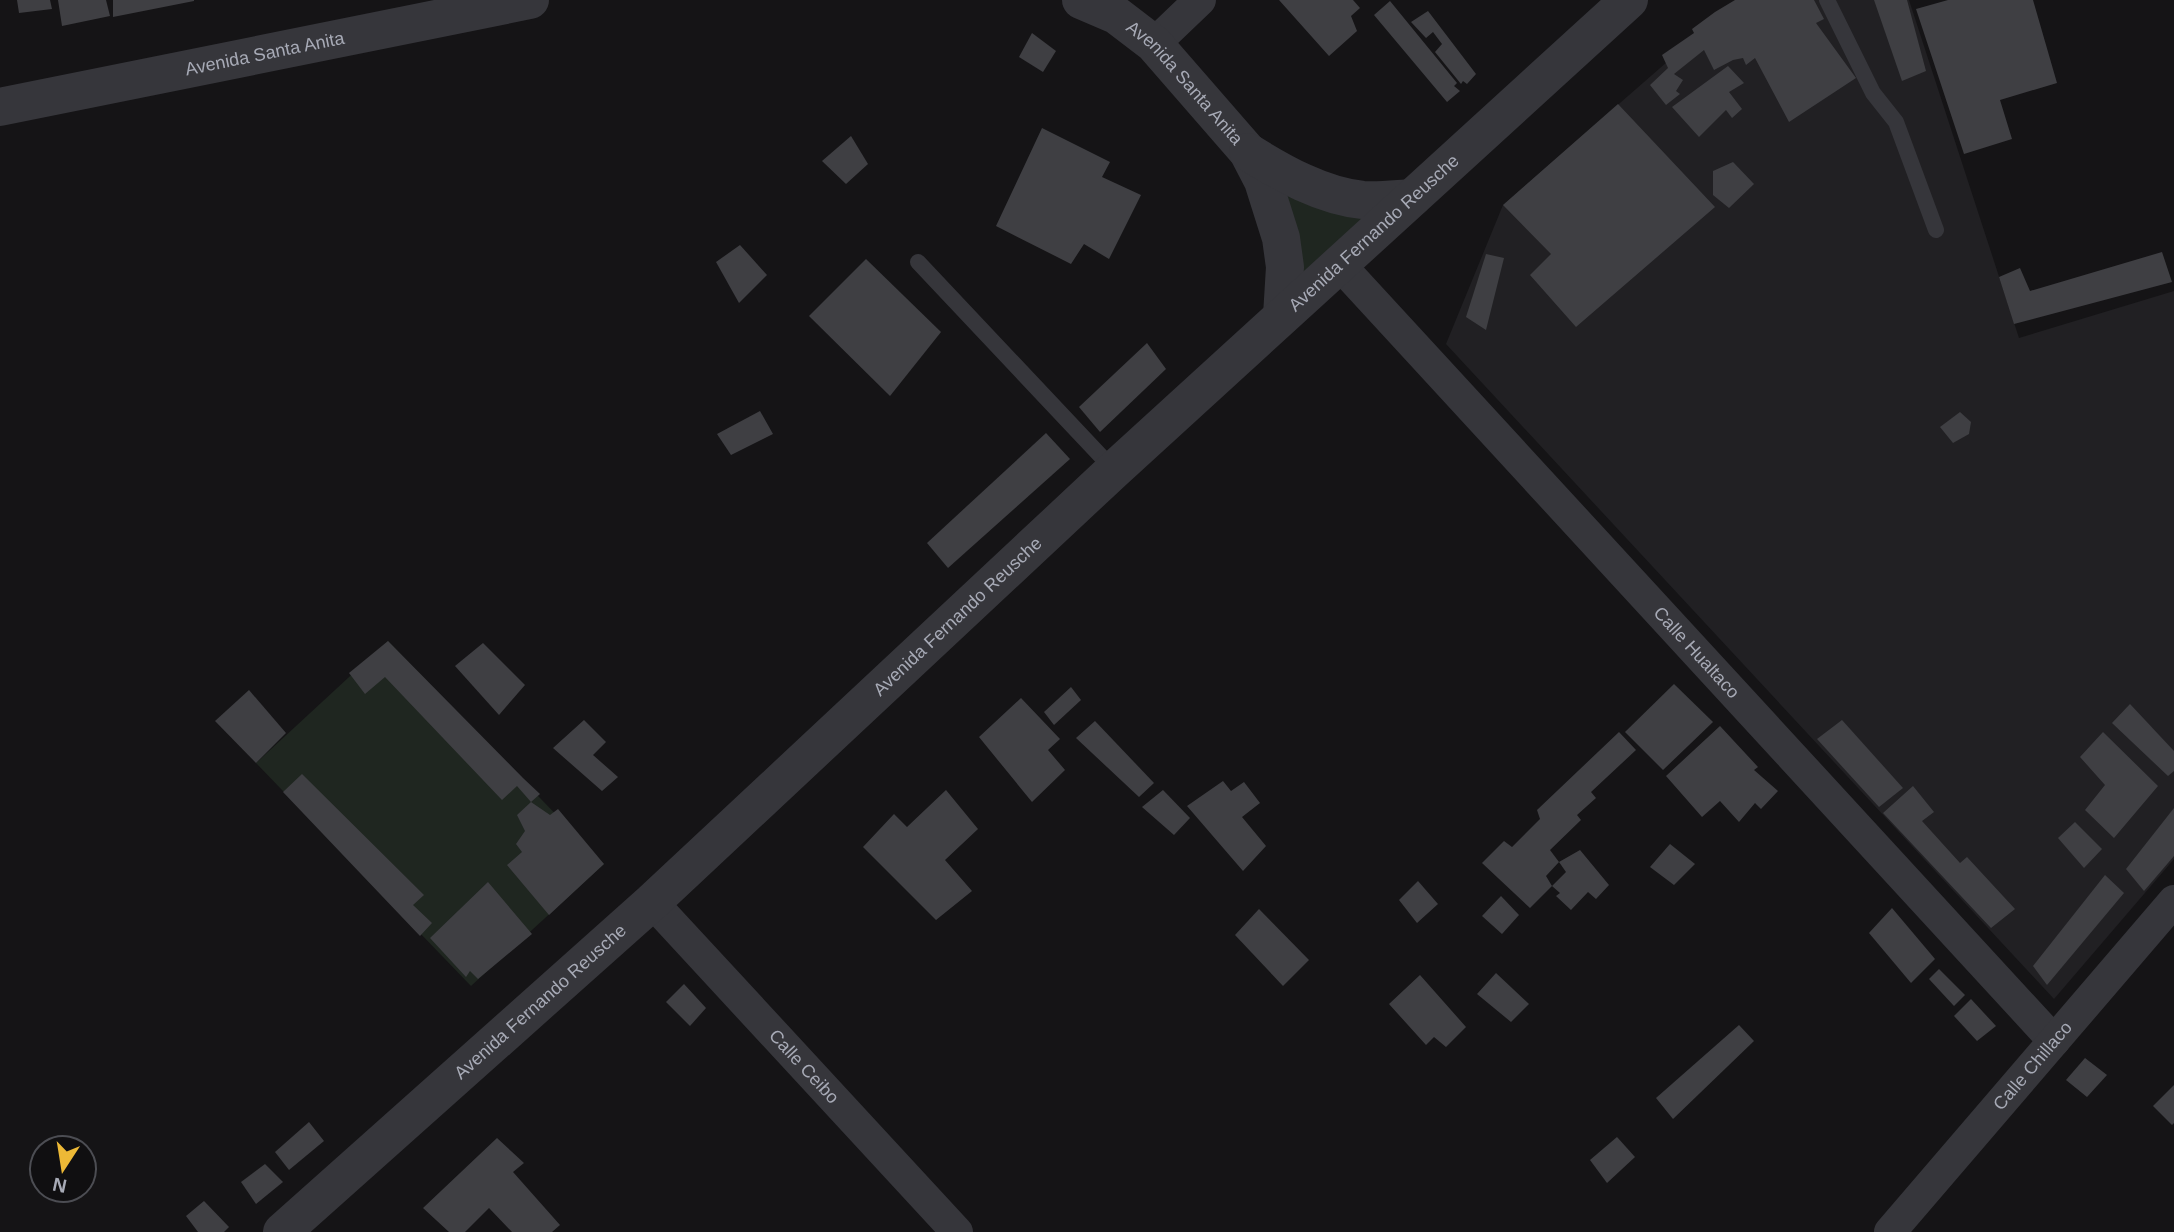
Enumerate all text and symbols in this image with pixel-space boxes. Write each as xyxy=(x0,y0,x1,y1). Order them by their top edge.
street label: Avenida Santa Anita xyxy=(1123,17,1248,149)
street label: Avenida Santa Anita xyxy=(183,28,347,79)
street label: Avenida Fernando Reusche xyxy=(1285,150,1463,315)
street label: Avenida Fernando Reusche xyxy=(869,533,1046,700)
street label: Calle Hualtaco xyxy=(1650,603,1744,702)
street label: Avenida Fernando Reusche xyxy=(450,920,630,1083)
street label: Calle Chillaco xyxy=(1989,1018,2076,1114)
street label: Calle Ceibo xyxy=(765,1026,843,1107)
north arrow xyxy=(28,1134,98,1204)
text: N xyxy=(51,1173,68,1197)

